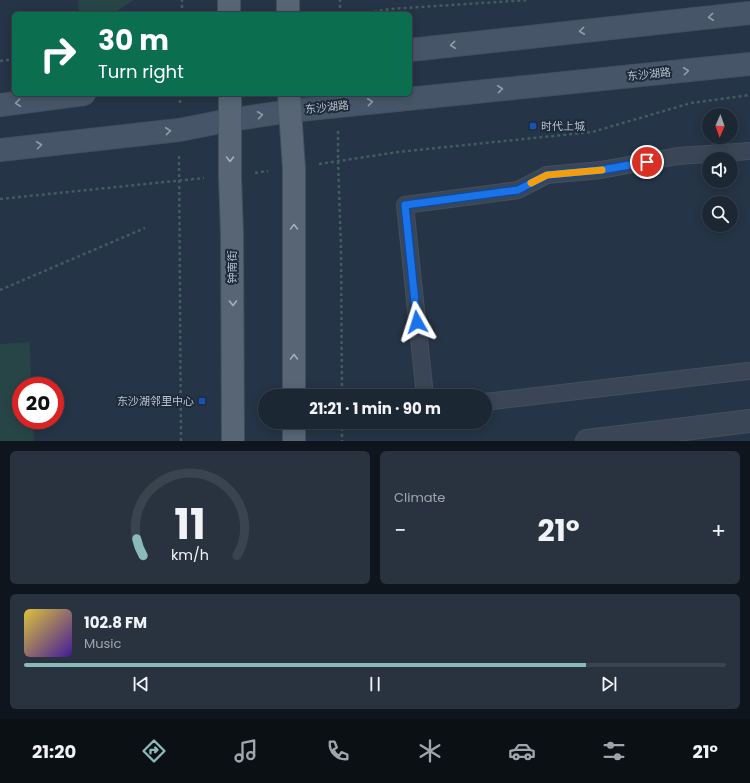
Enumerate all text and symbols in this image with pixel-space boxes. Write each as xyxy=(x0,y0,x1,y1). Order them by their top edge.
one-way arrow xyxy=(708,12,714,21)
text: 30 m xyxy=(98,21,169,60)
one-way arrow xyxy=(579,26,585,35)
icon: right xyxy=(32,28,84,80)
one-way arrow xyxy=(450,41,456,50)
text: Turn right xyxy=(98,59,184,84)
street label: 东沙湖路 xyxy=(626,64,672,84)
one-way arrow xyxy=(682,66,689,75)
one-way arrow xyxy=(496,85,503,94)
street label: 东沙湖路 xyxy=(304,97,350,117)
one-way arrow xyxy=(15,98,21,107)
one-way arrow xyxy=(367,98,373,107)
north arrow xyxy=(702,108,738,144)
map controls xyxy=(702,108,738,232)
one-way arrow xyxy=(257,111,263,120)
place label: 时代上城 xyxy=(541,118,585,134)
marker: 时代上城 xyxy=(528,121,538,131)
one-way arrow xyxy=(165,127,171,136)
one-way arrow xyxy=(36,141,42,150)
pin xyxy=(630,145,664,179)
icon: arrive xyxy=(636,151,658,173)
button: sound xyxy=(702,152,738,188)
one-way arrow xyxy=(226,156,234,162)
button: search xyxy=(702,196,738,232)
one-way arrow xyxy=(290,224,298,230)
street label: 钟南街 xyxy=(224,251,240,284)
one-way arrow xyxy=(229,300,237,306)
position arrow xyxy=(396,301,438,343)
one-way arrow xyxy=(290,354,298,360)
speed limit sign: 20 xyxy=(12,377,64,429)
place label: 东沙湖邻里中心 xyxy=(117,393,194,409)
marker: 东沙湖邻里中心 xyxy=(197,396,207,406)
text: 21:21 · 1 min · 90 m xyxy=(309,398,441,419)
text: Climate xyxy=(394,488,445,507)
text: 11 xyxy=(174,494,206,553)
text: 21° xyxy=(537,509,580,552)
text: − xyxy=(394,515,406,546)
text: + xyxy=(711,515,726,546)
text: km/h xyxy=(171,544,209,564)
text: 102.8 FM xyxy=(84,612,147,633)
text: Music xyxy=(84,634,121,653)
icon: previous xyxy=(130,673,152,695)
icon: pause xyxy=(364,673,386,695)
icon: next xyxy=(598,673,620,695)
icon: directions xyxy=(140,737,168,765)
icon: music xyxy=(232,737,260,765)
icon: phone xyxy=(324,737,352,765)
icon: climate xyxy=(416,737,444,765)
icon: car xyxy=(508,737,536,765)
icon: filters xyxy=(600,737,628,765)
text: 21:20 xyxy=(32,739,76,764)
text: 21° xyxy=(693,739,718,764)

